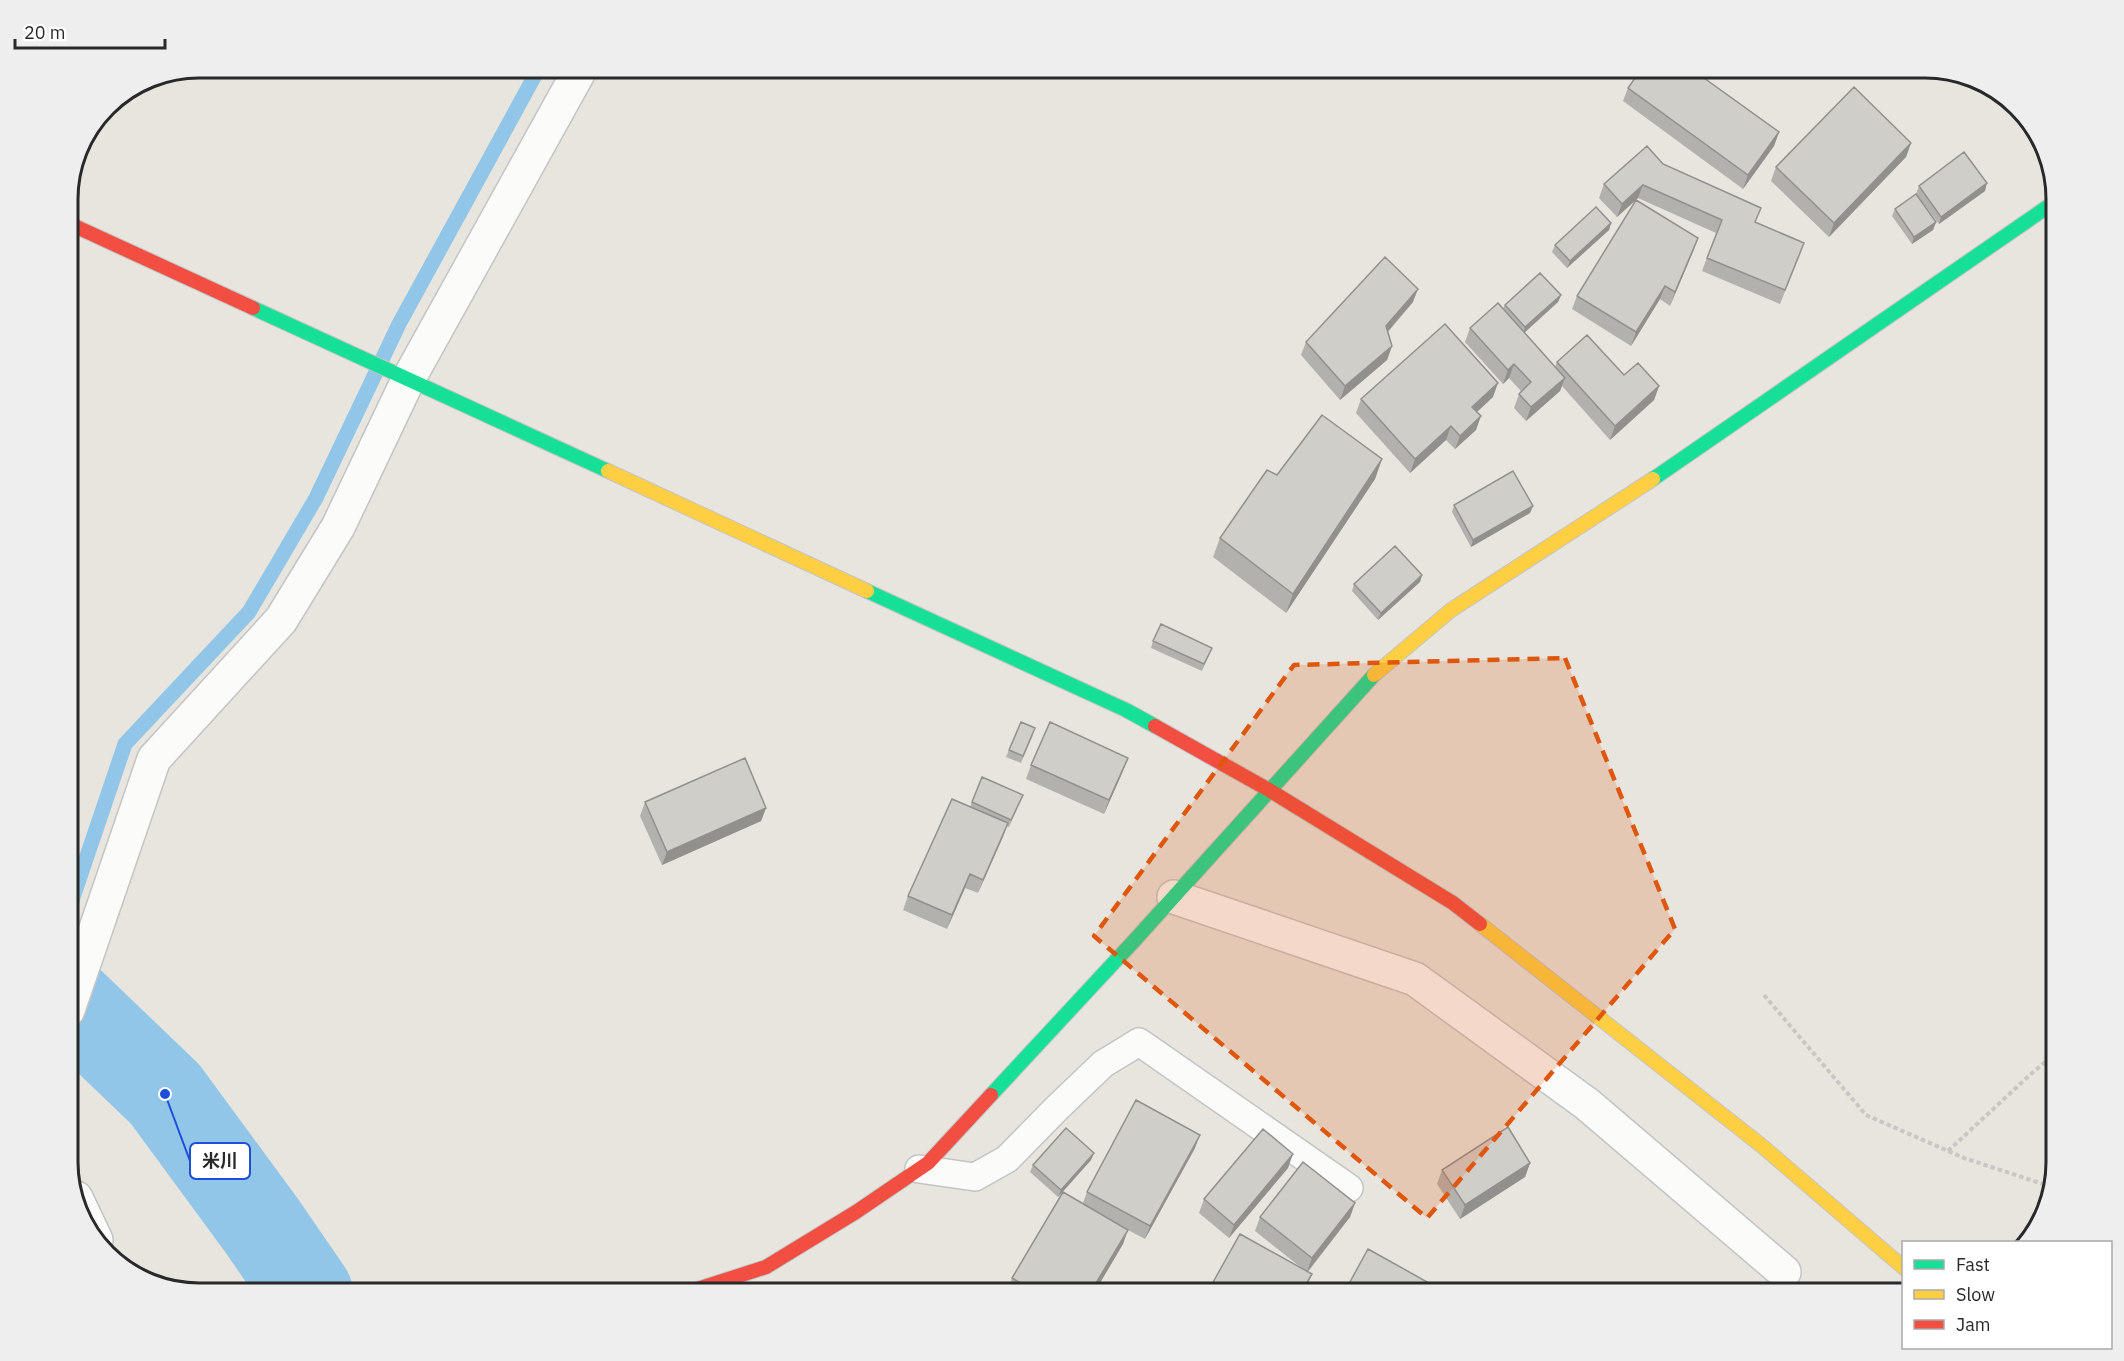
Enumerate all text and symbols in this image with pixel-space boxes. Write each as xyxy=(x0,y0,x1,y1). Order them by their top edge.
scale bar xyxy=(15,12,165,50)
text: 20 m xyxy=(24,21,66,44)
callout: 米川 xyxy=(190,1143,250,1179)
text: 米川 xyxy=(202,1149,238,1172)
legend xyxy=(1902,1241,2112,1349)
text: Fast xyxy=(1956,1253,1990,1276)
text: Slow xyxy=(1956,1283,1995,1306)
text: Jam xyxy=(1956,1313,1991,1336)

